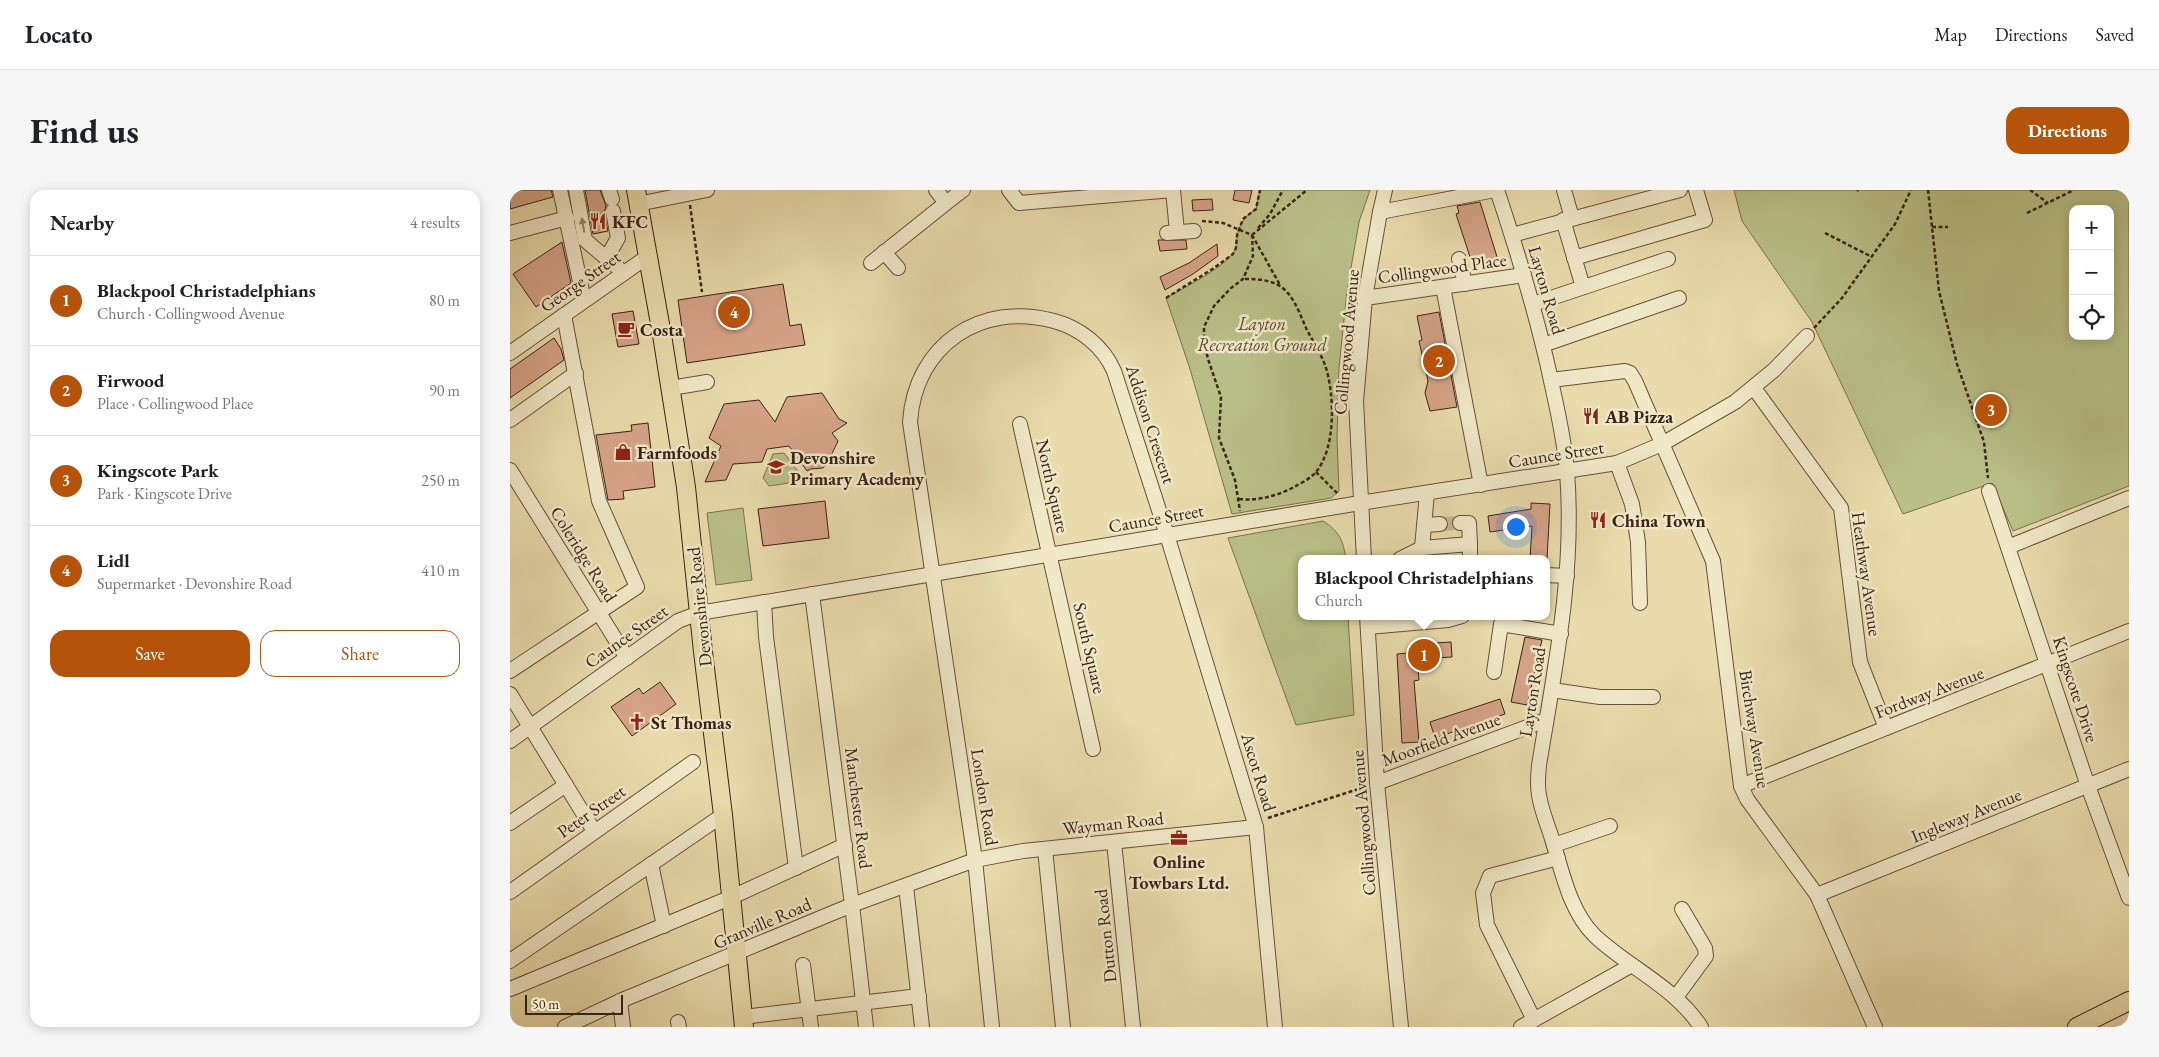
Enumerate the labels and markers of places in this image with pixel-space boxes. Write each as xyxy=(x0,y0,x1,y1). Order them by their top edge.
place label: KFC xyxy=(612,210,648,233)
restaurant icon: KFC xyxy=(588,211,608,231)
pin: 4 xyxy=(718,293,750,331)
place label: Costa xyxy=(640,318,683,341)
cafe icon: Costa xyxy=(616,319,636,339)
pin: 2 xyxy=(1423,342,1455,380)
pin: 3 xyxy=(1975,391,2007,429)
place label: AB Pizza xyxy=(1604,405,1673,428)
restaurant icon: AB Pizza xyxy=(1581,406,1601,426)
place label: Farmfoods xyxy=(637,441,717,464)
shop icon: Farmfoods xyxy=(613,442,633,462)
place label: Devonshire Primary Academy xyxy=(790,446,924,490)
school or university icon: Devonshire Primary Academy xyxy=(766,457,786,477)
place label: China Town xyxy=(1612,509,1706,532)
restaurant icon: China Town xyxy=(1588,510,1608,530)
pin: 1 xyxy=(1408,636,1440,674)
place label: St Thomas xyxy=(651,711,731,734)
church icon: St Thomas xyxy=(627,712,647,732)
office icon: Online Towbars Ltd. xyxy=(1169,828,1189,848)
place label: Online Towbars Ltd. xyxy=(1129,850,1229,894)

